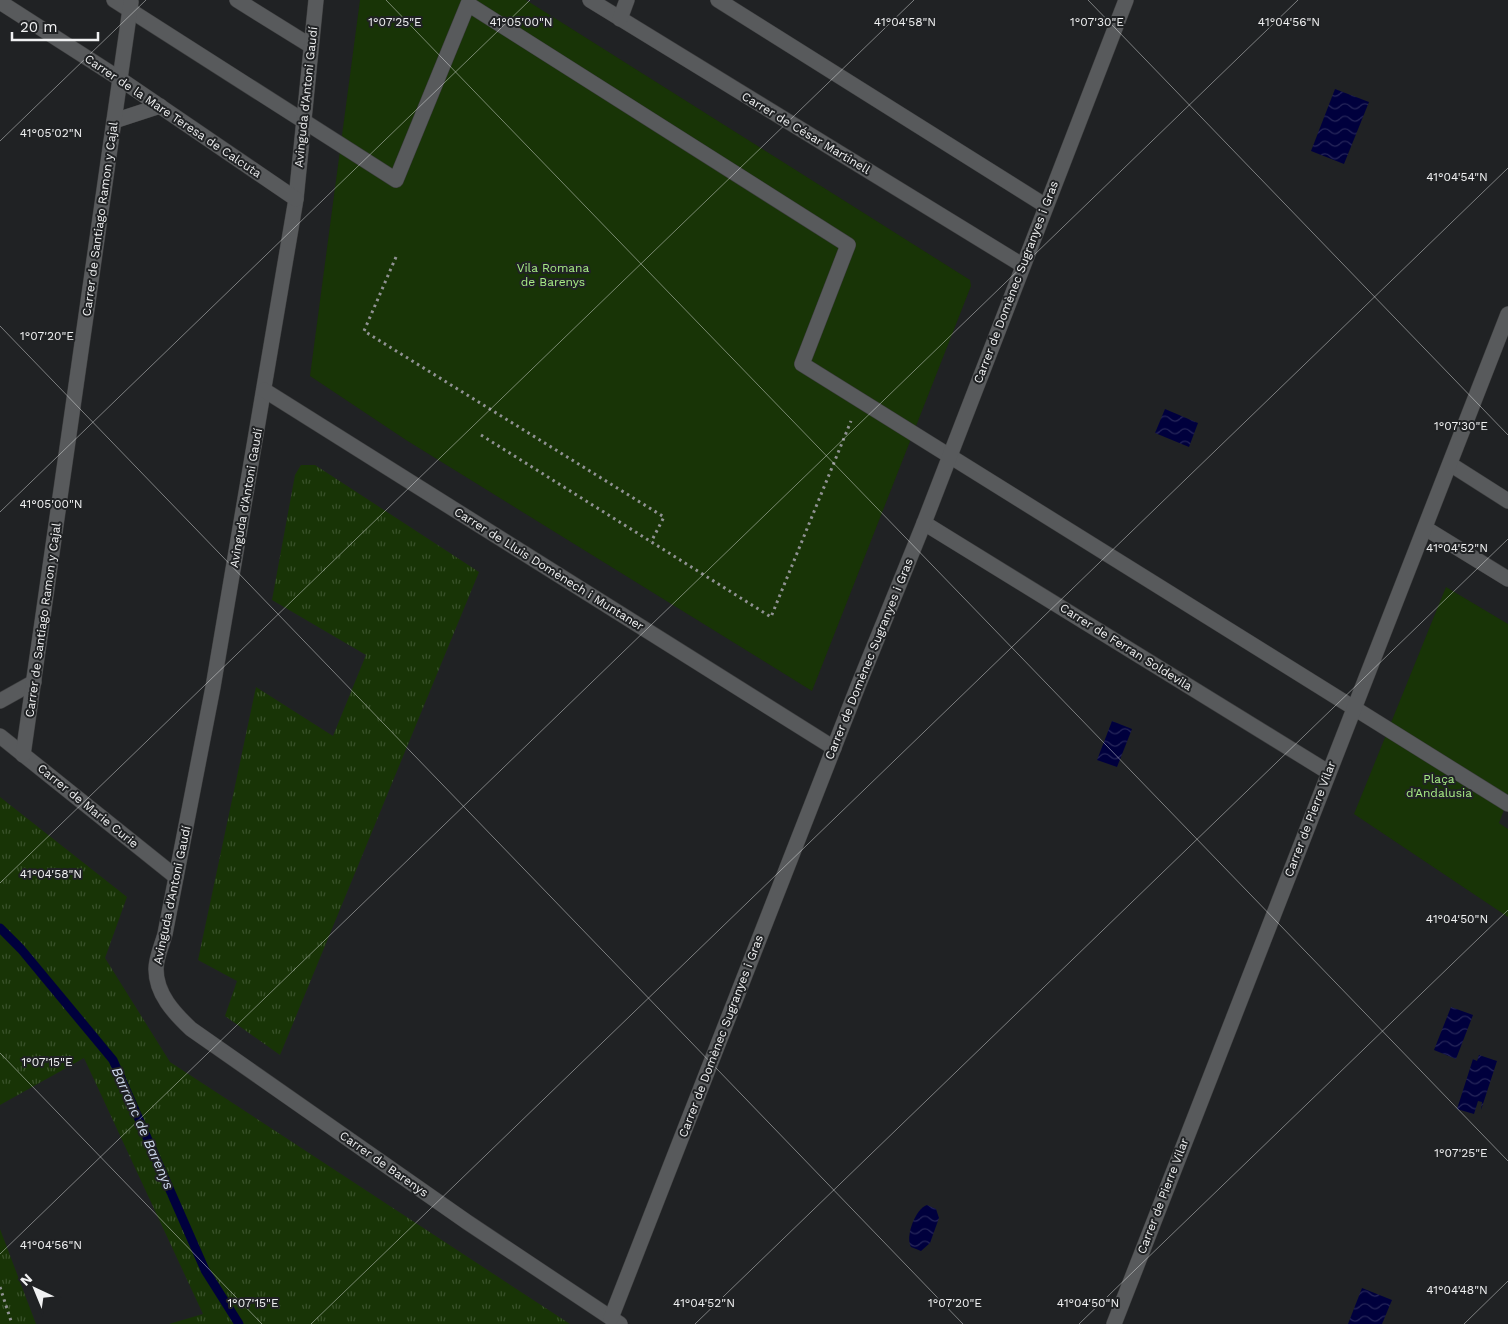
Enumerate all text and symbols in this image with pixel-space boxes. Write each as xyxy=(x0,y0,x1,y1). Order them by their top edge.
scale bar xyxy=(12,10,99,42)
text: 1°07'25"E xyxy=(368,15,422,29)
text: 41°05'00"N xyxy=(489,15,553,29)
text: 41°04'58"N xyxy=(874,15,936,29)
text: 1°07'30"E xyxy=(1070,15,1124,29)
text: 41°04'56"N xyxy=(1258,15,1320,29)
text: 20 m xyxy=(20,18,58,36)
street label: Avinguda d'Antoni Gaudí xyxy=(292,26,320,168)
street label: Carrer de la Mare Teresa de Calcuta xyxy=(82,51,264,181)
street label: Carrer de César Martinell xyxy=(739,89,873,177)
street label: Carrer de Santiago Ramon y Cajal xyxy=(79,120,121,317)
text: 41°05'02"N xyxy=(20,126,82,140)
text: 41°04'54"N xyxy=(1426,170,1488,184)
street label: Carrer de Domènec Sugranyes i Gras xyxy=(971,179,1061,385)
park label: Vila Romana de Barenys xyxy=(517,261,590,289)
text: 1°07'20"E xyxy=(20,329,74,343)
text: 1°07'30"E xyxy=(1434,419,1488,433)
street label: Avinguda d'Antoni Gaudí xyxy=(227,427,265,569)
text: 41°05'00"N xyxy=(19,497,83,511)
street label: Carrer de Lluis Domènech i Muntaner xyxy=(452,505,646,633)
street label: Carrer de Santiago Ramon y Cajal xyxy=(22,521,64,718)
text: 41°04'52"N xyxy=(1426,541,1488,555)
street label: Carrer de Domènec Sugranyes i Gras xyxy=(822,556,916,762)
street label: Carrer de Ferran Soldevila xyxy=(1057,601,1195,694)
street label: Carrer de Pierre Vilar xyxy=(1281,759,1339,879)
street label: Carrer de Marie Curie xyxy=(35,761,141,851)
park label: Plaça d'Andalusia xyxy=(1406,772,1472,800)
street label: Avinguda d'Antoni Gaudí xyxy=(150,824,194,966)
text: 41°04'58"N xyxy=(20,867,82,881)
text: 41°04'50"N xyxy=(1426,912,1488,926)
street label: Carrer de Domènec Sugranyes i Gras xyxy=(676,933,766,1139)
text: 1°07'15"E xyxy=(21,1055,73,1069)
water label: Barranc de Barenys xyxy=(109,1064,177,1192)
street label: Carrer de Barenys xyxy=(337,1128,431,1200)
street label: Carrer de Pierre Vilar xyxy=(1134,1136,1192,1256)
text: 1°07'25"E xyxy=(1434,1146,1488,1160)
text: 41°04'56"N xyxy=(20,1238,82,1252)
north arrow xyxy=(10,1264,60,1314)
text: N xyxy=(17,1270,35,1289)
text: 41°04'48"N xyxy=(1426,1283,1488,1297)
text: 1°07'15"E xyxy=(227,1296,279,1310)
text: 41°04'52"N xyxy=(673,1296,735,1310)
text: 1°07'20"E xyxy=(928,1296,982,1310)
text: 41°04'50"N xyxy=(1057,1296,1119,1310)

